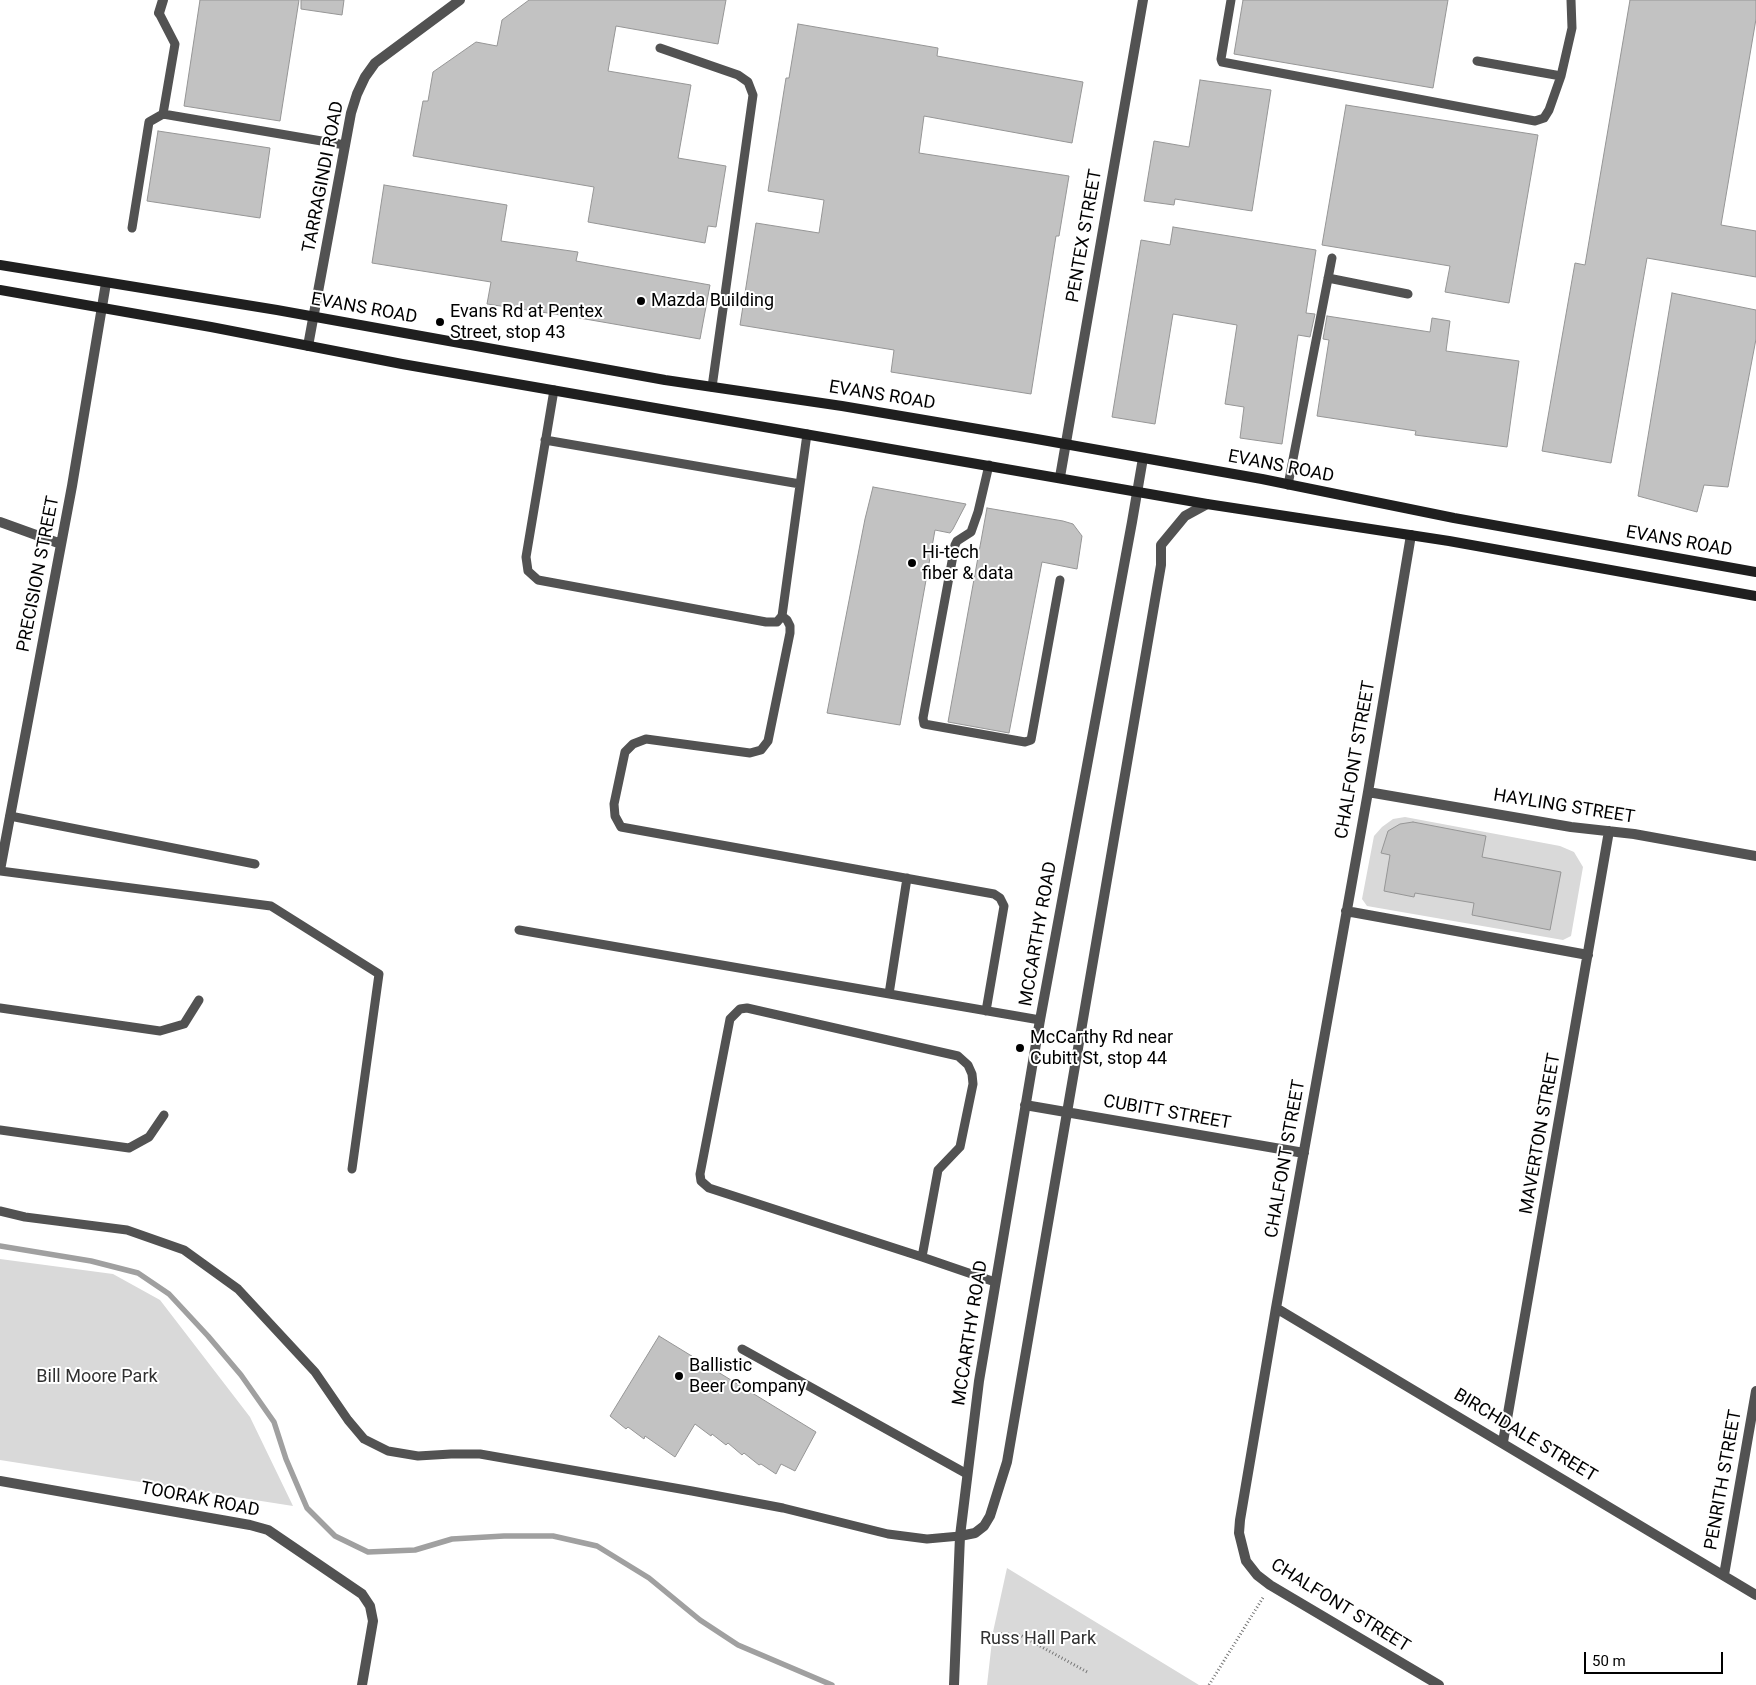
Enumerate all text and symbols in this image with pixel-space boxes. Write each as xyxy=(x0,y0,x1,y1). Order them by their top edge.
street label: TARRAGINDI ROAD xyxy=(299,100,349,254)
street label: PENTEX STREET xyxy=(1063,168,1107,304)
street label: EVANS ROAD xyxy=(309,289,419,329)
place label: Mazda Building xyxy=(651,290,774,312)
marker: Mazda Building xyxy=(635,295,647,307)
place label: Evans Rd at Pentex Street, stop 43 xyxy=(450,301,603,344)
marker: Evans Rd at Pentex Street, stop 43 xyxy=(434,316,446,328)
street label: EVANS ROAD xyxy=(827,377,937,415)
street label: EVANS ROAD xyxy=(1226,446,1336,488)
street label: PRECISION STREET xyxy=(13,494,65,654)
street label: EVANS ROAD xyxy=(1624,522,1734,562)
place label: Hi-tech fiber & data xyxy=(922,542,1013,584)
marker: Hi-tech fiber & data xyxy=(906,557,918,569)
street label: CHALFONT STREET xyxy=(1331,679,1381,841)
street label: HAYLING STREET xyxy=(1492,785,1636,829)
street label: MCCARTHY ROAD xyxy=(1016,860,1062,1008)
place label: McCarthy Rd near Cubitt St, stop 44 xyxy=(1030,1027,1173,1070)
marker: McCarthy Rd near Cubitt St, stop 44 xyxy=(1014,1042,1026,1054)
street label: MAVERTON STREET xyxy=(1516,1052,1566,1216)
street label: CHALFONT STREET xyxy=(1261,1078,1311,1240)
street label: CUBITT STREET xyxy=(1101,1091,1233,1135)
street label: MCCARTHY ROAD xyxy=(949,1259,993,1407)
place label: Ballistic Beer Company xyxy=(689,1355,806,1398)
park label: Bill Moore Park xyxy=(36,1366,158,1388)
marker: Ballistic Beer Company xyxy=(673,1370,685,1382)
street label: BIRCHDALE STREET xyxy=(1449,1385,1601,1487)
street label: PENRITH STREET xyxy=(1701,1408,1747,1552)
street label: TOORAK ROAD xyxy=(139,1478,261,1522)
street label: CHALFONT STREET xyxy=(1266,1554,1414,1658)
park label: Russ Hall Park xyxy=(980,1628,1096,1650)
scale bar xyxy=(1586,1642,1725,1674)
text: 50 m xyxy=(1592,1652,1626,1670)

